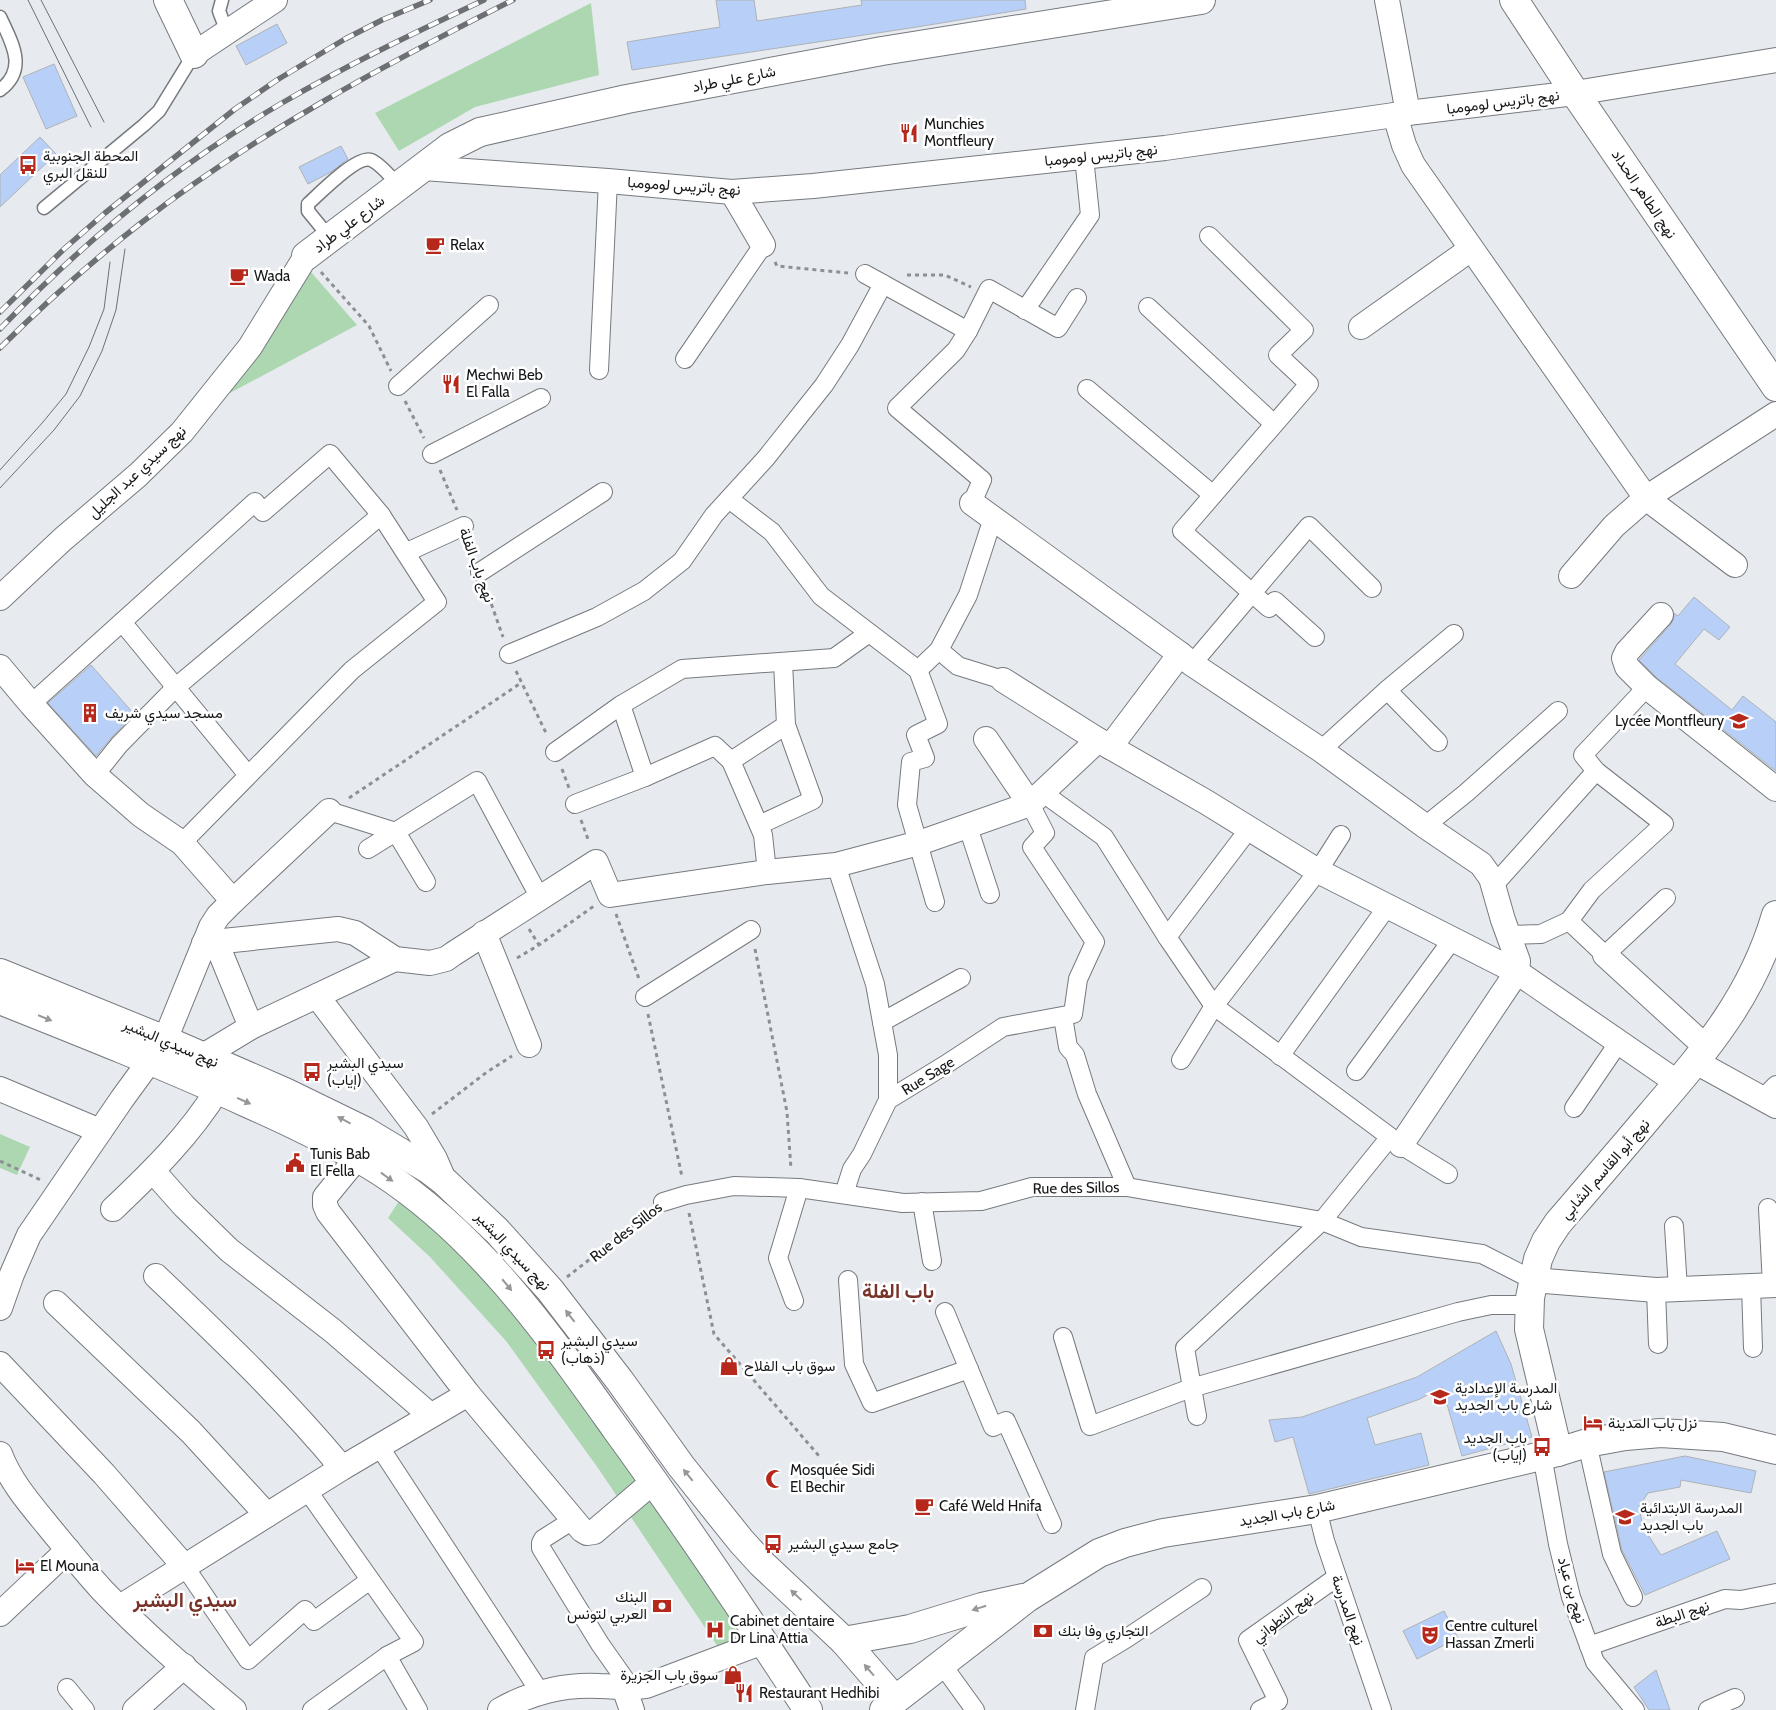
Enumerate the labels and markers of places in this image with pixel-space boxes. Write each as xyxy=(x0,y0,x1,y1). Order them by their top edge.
place label: Munchies Montfleury xyxy=(924,115,994,150)
restaurant icon: Munchies Montfleury xyxy=(898,122,920,144)
place label: المحطة الجنوبية للنقل البري xyxy=(43,147,138,186)
bus stop icon: المحطة الجنوبية للنقل البري xyxy=(17,154,39,176)
cafe icon: Relax xyxy=(424,234,446,256)
place label: Relax xyxy=(450,236,484,254)
cafe icon: Wada xyxy=(228,265,250,287)
place label: Wada xyxy=(254,267,291,285)
place label: Mechwi Beb El Falla xyxy=(466,366,543,401)
restaurant icon: Mechwi Beb El Falla xyxy=(440,373,462,395)
building icon: مسجد سيدي شريف xyxy=(79,702,101,724)
place label: مسجد سيدي شريف xyxy=(105,704,223,726)
school or university icon: Lycée Montfleury xyxy=(1728,710,1750,732)
place label: Lycée Montfleury xyxy=(1615,712,1724,730)
place label: سيدي البشير (إياب) xyxy=(326,1054,404,1090)
bus stop icon: سيدي البشير (إياب) xyxy=(301,1061,323,1083)
place label: Tunis Bab El Fella xyxy=(310,1145,370,1180)
public building icon: Tunis Bab El Fella xyxy=(284,1152,306,1174)
place label: سيدي البشير (ذهاب) xyxy=(560,1332,638,1367)
bus stop icon: سيدي البشير (ذهاب) xyxy=(535,1339,557,1361)
shop icon: سوق باب الفلاح xyxy=(718,1355,740,1377)
place label: سوق باب الفلاح xyxy=(744,1357,836,1377)
place label: المدرسة الإعدادية شارع باب الجديد xyxy=(1455,1379,1557,1416)
school or university icon: المدرسة الإعدادية شارع باب الجديد xyxy=(1429,1386,1451,1408)
hotel icon: نزل باب المدينة xyxy=(1582,1412,1604,1434)
place label: نزل باب المدينة xyxy=(1608,1414,1697,1432)
place label: باب الجديد (إياب) xyxy=(1464,1429,1527,1465)
bus stop icon: باب الجديد (إياب) xyxy=(1531,1436,1553,1458)
place label: Mosquée Sidi El Bechir xyxy=(790,1461,875,1496)
mosque icon: Mosquée Sidi El Bechir xyxy=(764,1468,786,1490)
cafe icon: Café Weld Hnifa xyxy=(913,1495,935,1517)
place label: Café Weld Hnifa xyxy=(939,1497,1043,1515)
place label: المدرسة الابتدائية باب الجديد xyxy=(1640,1499,1742,1534)
school or university icon: المدرسة الابتدائية باب الجديد xyxy=(1614,1506,1636,1528)
bus stop icon: جامع سيدي البشير xyxy=(762,1533,784,1555)
place label: جامع سيدي البشير xyxy=(787,1535,899,1557)
hotel icon: El Mouna xyxy=(14,1555,36,1577)
place label: El Mouna xyxy=(40,1557,100,1575)
place label: البنك العربي لتونس xyxy=(567,1588,647,1627)
bank icon: البنك العربي لتونس xyxy=(651,1595,673,1617)
place label: Cabinet dentaire Dr Lina Attia xyxy=(730,1612,835,1647)
place label: Centre culturel Hassan Zmerli xyxy=(1445,1617,1538,1652)
hospital icon: Cabinet dentaire Dr Lina Attia xyxy=(704,1619,726,1641)
bank icon: التجاري وفا بنك xyxy=(1032,1620,1054,1642)
place label: التجاري وفا بنك xyxy=(1058,1622,1148,1644)
theatre icon: Centre culturel Hassan Zmerli xyxy=(1419,1624,1441,1646)
shop icon: سوق باب الجزيرة xyxy=(722,1664,744,1686)
place label: سوق باب الجزيرة xyxy=(620,1666,718,1684)
restaurant icon: Restaurant Hedhibi xyxy=(733,1682,755,1704)
place label: Restaurant Hedhibi xyxy=(759,1684,880,1702)

